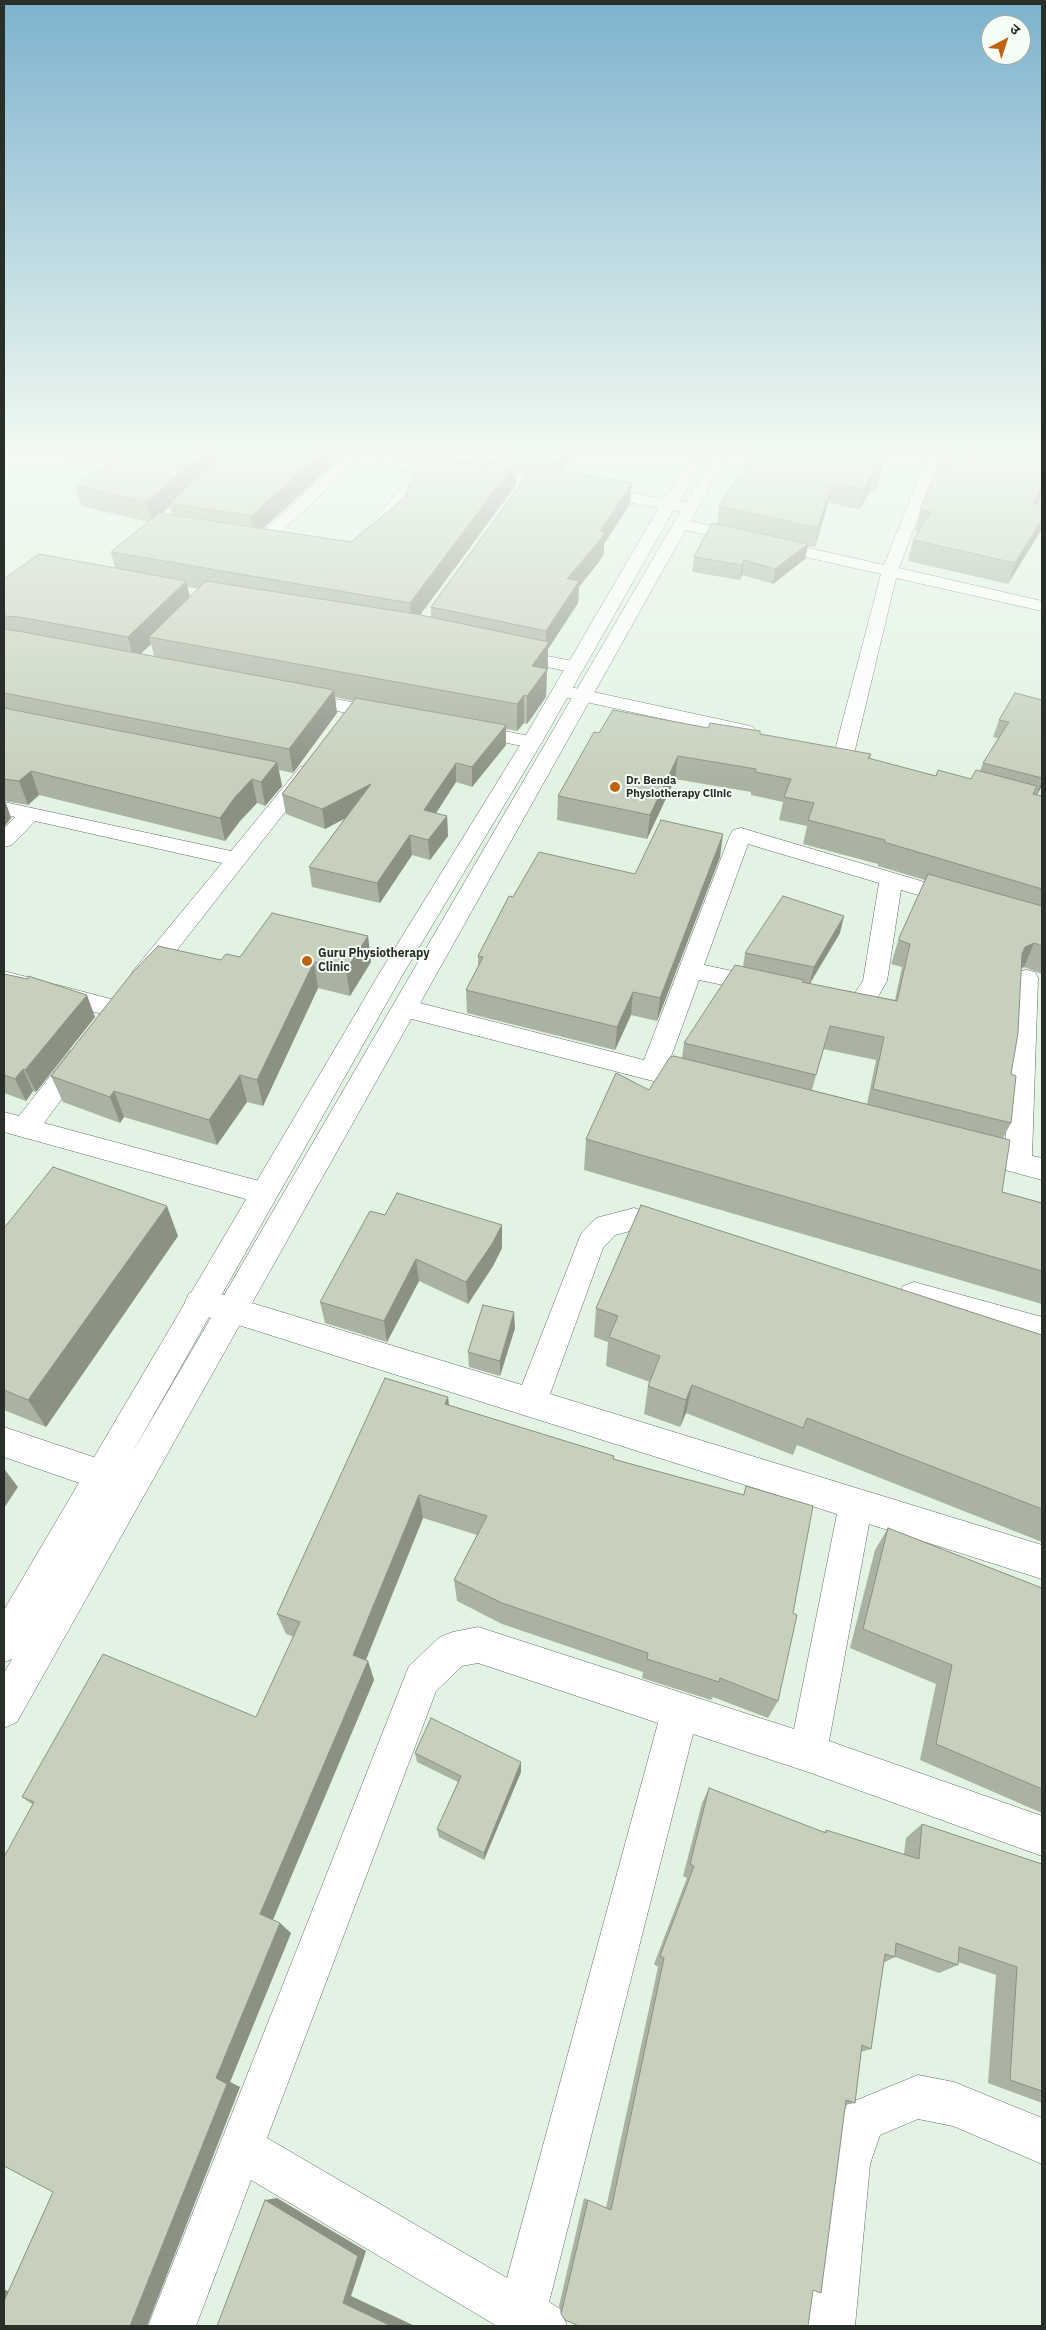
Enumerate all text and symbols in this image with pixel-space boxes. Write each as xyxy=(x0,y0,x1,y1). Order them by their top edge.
north arrow xyxy=(981,15,1031,65)
text: उ xyxy=(1006,20,1024,39)
place label: Dr. Benda Physiotherapy Clinic xyxy=(626,774,732,800)
marker: Dr. Benda Physiotherapy Clinic xyxy=(608,780,622,794)
place label: Guru Physiotherapy Clinic xyxy=(318,947,430,975)
marker: Guru Physiotherapy Clinic xyxy=(300,954,314,968)

